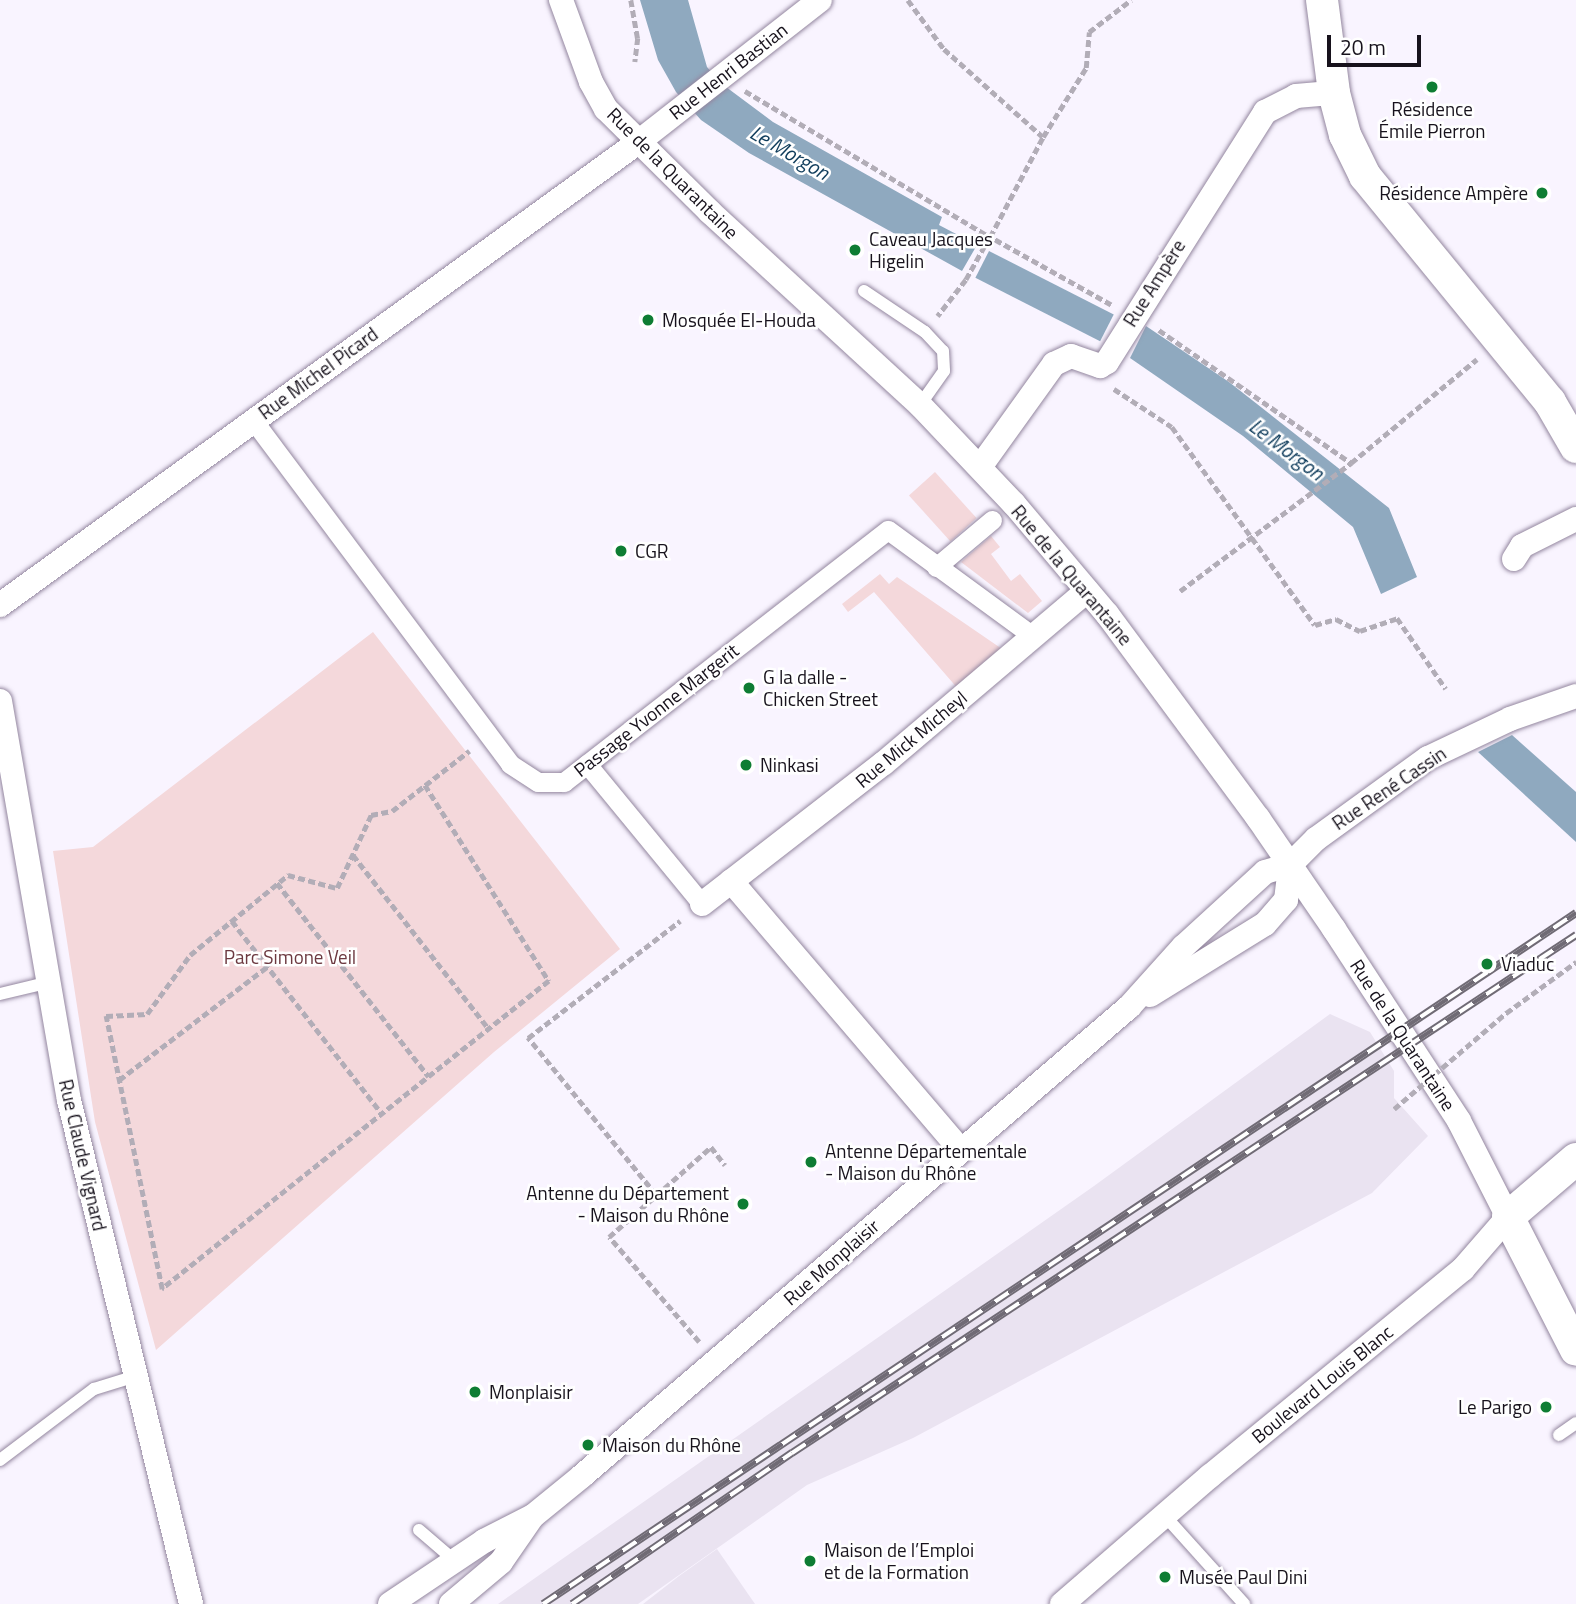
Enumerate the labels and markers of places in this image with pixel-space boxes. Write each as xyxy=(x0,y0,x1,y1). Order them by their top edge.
marker: Résidence Émile Pierron xyxy=(1424,79,1440,95)
place label: Résidence Émile Pierron xyxy=(1379,98,1485,142)
place label: Résidence Ampère xyxy=(1379,182,1528,204)
marker: Résidence Ampère xyxy=(1534,185,1550,201)
place label: Caveau Jacques Higelin xyxy=(869,228,993,272)
marker: Caveau Jacques Higelin xyxy=(847,242,863,258)
place label: Mosquée El-Houda xyxy=(662,309,816,331)
marker: Mosquée El-Houda xyxy=(640,312,656,328)
place label: CGR xyxy=(635,540,669,562)
marker: CGR xyxy=(613,543,629,559)
place label: G la dalle - Chicken Street xyxy=(763,666,878,710)
marker: G la dalle - Chicken Street xyxy=(741,680,757,696)
place label: Ninkasi xyxy=(760,754,819,776)
marker: Ninkasi xyxy=(738,757,754,773)
place label: Viaduc xyxy=(1501,953,1554,975)
marker: Viaduc xyxy=(1479,956,1495,972)
place label: Antenne Départementale - Maison du Rhône xyxy=(825,1140,1027,1184)
marker: Antenne Départementale - Maison du Rhône xyxy=(803,1154,819,1170)
place label: Antenne du Département - Maison du Rhône xyxy=(526,1182,729,1226)
marker: Antenne du Département - Maison du Rhône xyxy=(735,1196,751,1212)
place label: Monplaisir xyxy=(489,1381,573,1403)
marker: Monplaisir xyxy=(467,1384,483,1400)
place label: Le Parigo xyxy=(1458,1396,1532,1418)
marker: Le Parigo xyxy=(1538,1399,1554,1415)
place label: Maison du Rhône xyxy=(602,1434,741,1456)
marker: Maison du Rhône xyxy=(580,1437,596,1453)
place label: Maison de l’Emploi et de la Formation xyxy=(824,1539,974,1583)
marker: Maison de l’Emploi et de la Formation xyxy=(802,1553,818,1569)
place label: Musée Paul Dini xyxy=(1179,1566,1307,1588)
marker: Musée Paul Dini xyxy=(1157,1569,1173,1585)

